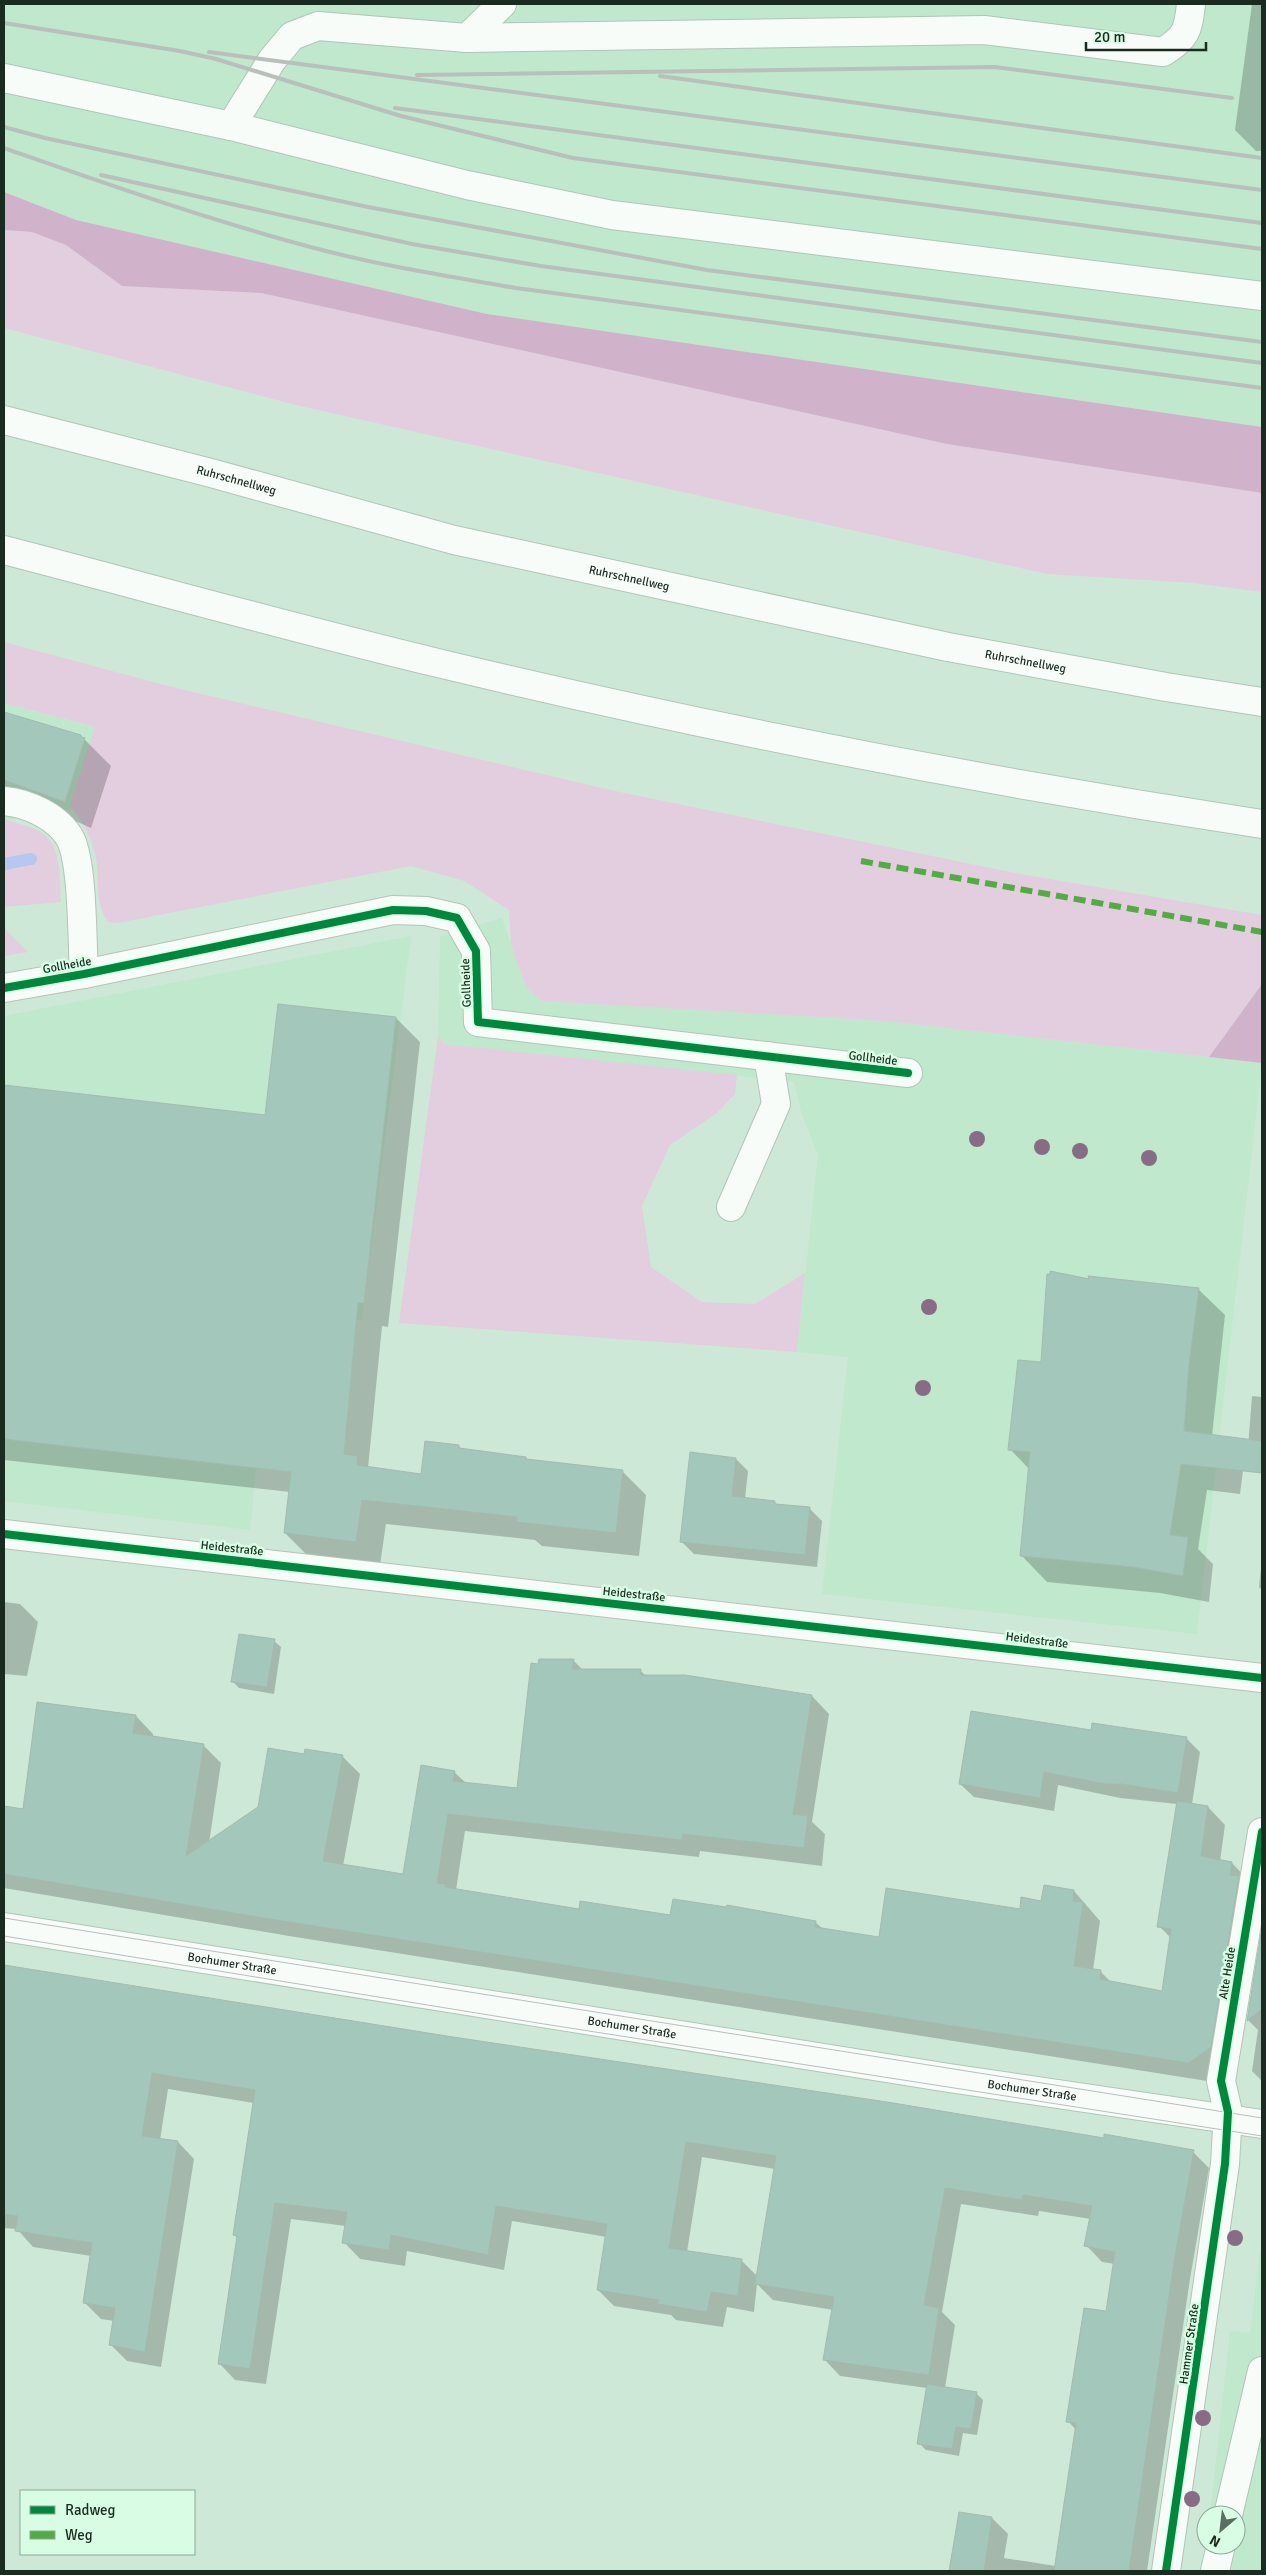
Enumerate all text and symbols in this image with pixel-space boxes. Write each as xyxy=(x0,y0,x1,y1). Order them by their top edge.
scale bar xyxy=(1086,20,1206,52)
text: 20 m xyxy=(1094,28,1125,46)
street label: Ruhrschnellweg xyxy=(195,463,278,499)
street label: Ruhrschnellweg xyxy=(587,562,671,594)
street label: Ruhrschnellweg xyxy=(984,647,1067,677)
street label: Gollheide xyxy=(42,954,93,977)
street label: Gollheide xyxy=(458,958,475,1008)
street label: Gollheide xyxy=(848,1048,898,1069)
street label: Heidestraße xyxy=(200,1538,264,1559)
street label: Heidestraße xyxy=(602,1584,666,1605)
street label: Heidestraße xyxy=(1005,1629,1069,1652)
street label: Alte Heide xyxy=(1216,1946,1239,2000)
street label: Bochumer Straße xyxy=(186,1949,278,1978)
street label: Bochumer Straße xyxy=(586,2013,677,2042)
street label: Bochumer Straße xyxy=(987,2077,1078,2105)
street label: Hammer Straße xyxy=(1176,2303,1203,2385)
legend xyxy=(20,2490,195,2555)
text: Radweg xyxy=(65,2501,116,2519)
north arrow xyxy=(1196,2505,1246,2555)
text: Weg xyxy=(65,2526,93,2544)
text: N xyxy=(1207,2531,1223,2551)

